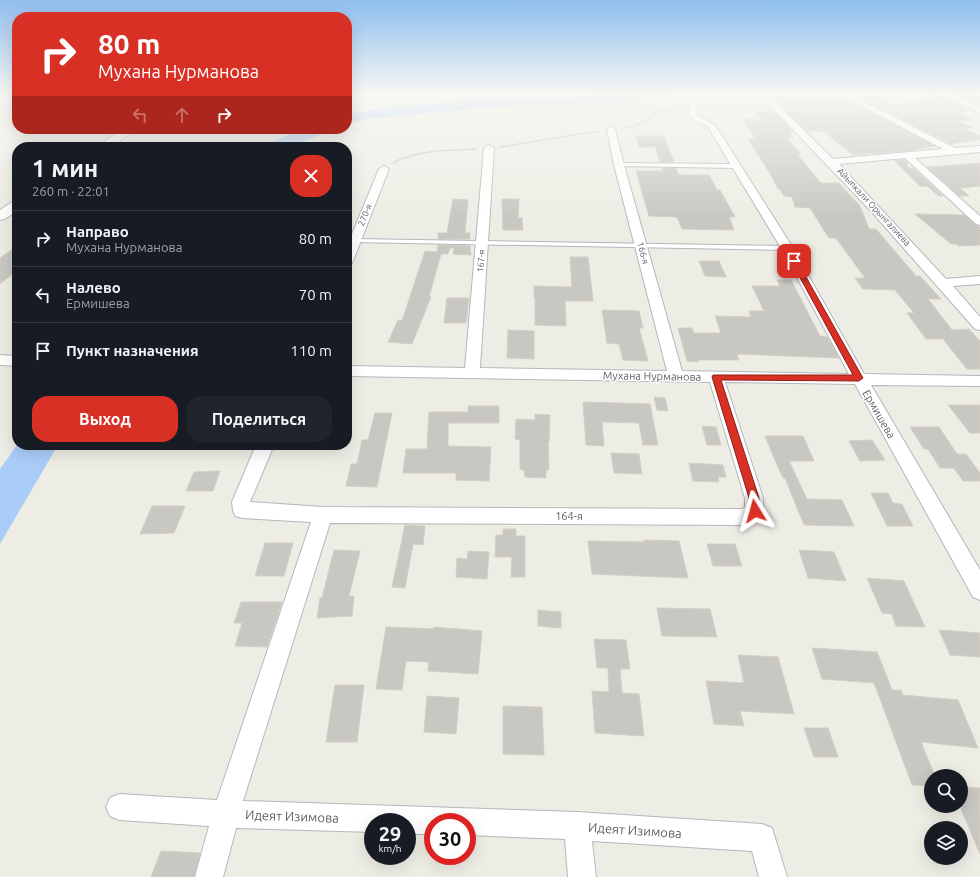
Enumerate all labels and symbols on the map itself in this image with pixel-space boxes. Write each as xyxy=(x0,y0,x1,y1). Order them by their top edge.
street label: Айыпкали Орынгалиева xyxy=(835,166,913,248)
street label: 270-я xyxy=(356,202,374,227)
street label: 166-я xyxy=(635,241,651,265)
pin xyxy=(777,244,811,278)
street label: 167-я xyxy=(475,249,487,273)
street label: Мухана Нурманова xyxy=(603,369,701,383)
street label: Ермишева xyxy=(860,388,898,440)
position arrow xyxy=(734,490,776,532)
street label: 164-я xyxy=(555,510,583,522)
street label: Идеят Изимова xyxy=(245,807,339,825)
speed limit sign: 30 xyxy=(424,813,476,865)
street label: Идеят Изимова xyxy=(588,820,682,840)

